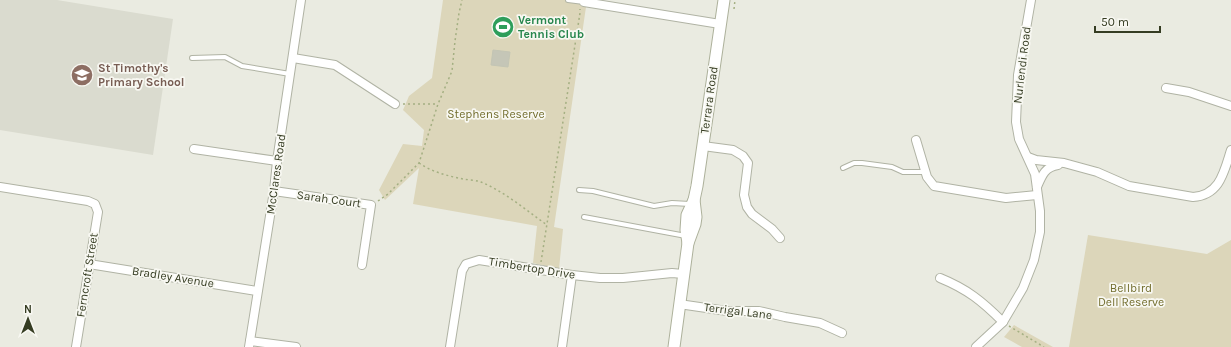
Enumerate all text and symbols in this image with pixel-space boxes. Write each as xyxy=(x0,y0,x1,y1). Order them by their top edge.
scale bar xyxy=(1095,8,1160,34)
place label: Vermont Tennis Club xyxy=(518,13,584,41)
sports icon: Vermont Tennis Club xyxy=(490,14,516,40)
text: 50 m xyxy=(1101,15,1129,29)
street label: Nurlendi Road xyxy=(1010,26,1034,104)
place label: St Timothy's Primary School xyxy=(98,61,185,89)
school or university icon: St Timothy's Primary School xyxy=(69,62,95,88)
street label: Terrara Road xyxy=(697,65,721,135)
park label: Stephens Reserve xyxy=(447,107,545,121)
street label: McClares Road xyxy=(263,133,289,215)
street label: Sarah Court xyxy=(296,188,363,211)
street label: Ferncroft Street xyxy=(73,231,101,318)
street label: Timbertop Drive xyxy=(488,254,576,282)
street label: Bradley Avenue xyxy=(131,264,215,290)
park label: Bellbird Dell Reserve xyxy=(1098,281,1164,309)
north arrow xyxy=(8,299,48,339)
street label: Terrigal Lane xyxy=(703,300,773,322)
text: N xyxy=(24,303,32,316)

